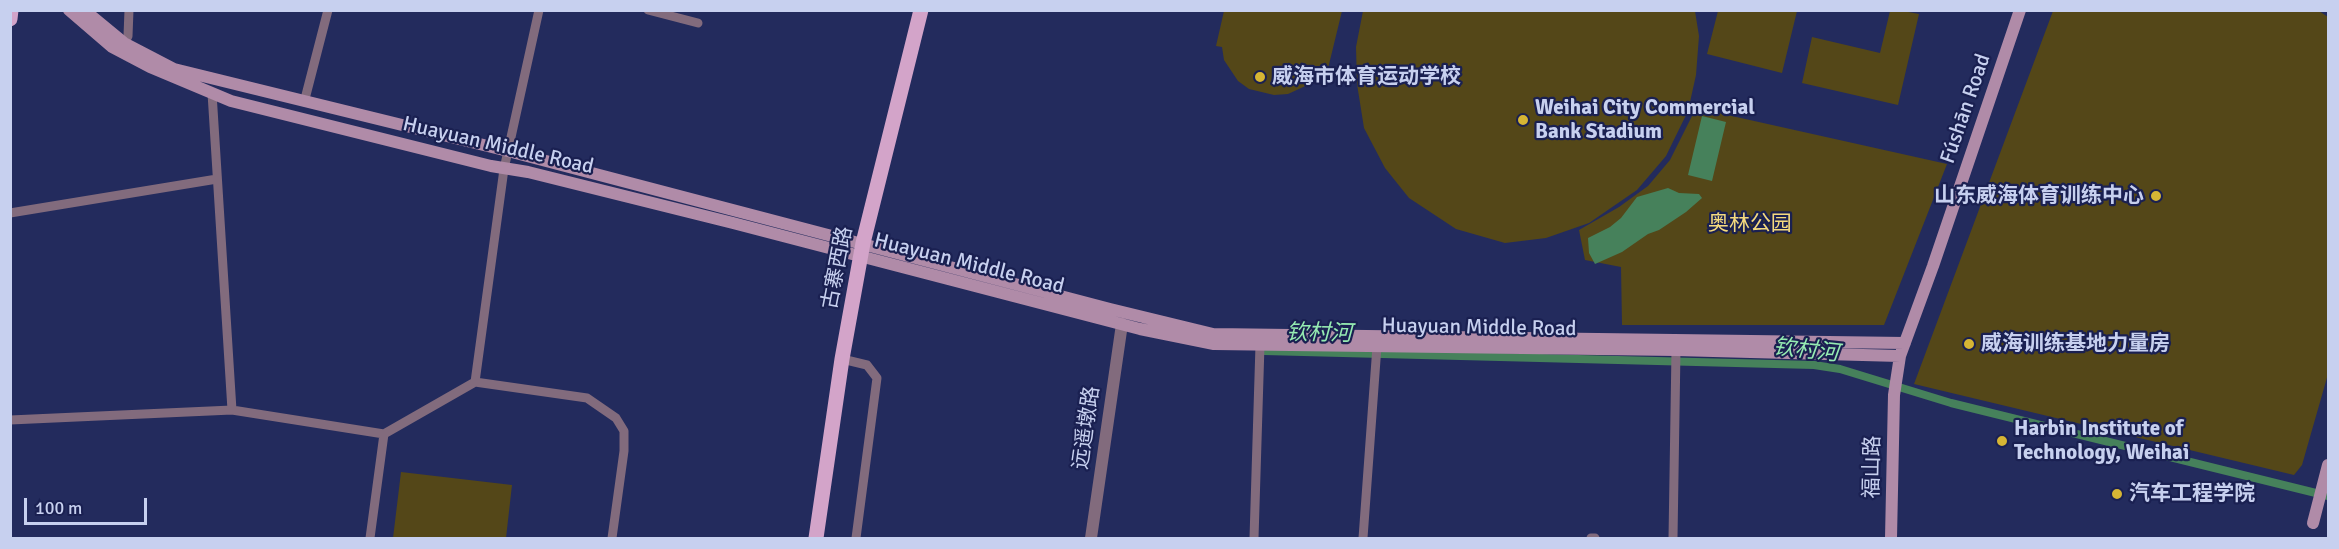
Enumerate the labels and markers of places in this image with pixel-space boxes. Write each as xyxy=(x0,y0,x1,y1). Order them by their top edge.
place label: 威海市体育运动学校 xyxy=(1272,64,1461,90)
marker: 威海市体育运动学校 xyxy=(1253,70,1267,84)
place label: Weihai City Commercial Bank Stadium xyxy=(1535,95,1755,145)
marker: Weihai City Commercial Bank Stadium xyxy=(1516,113,1530,127)
place label: 山东威海体育训练中心 xyxy=(1934,183,2144,209)
marker: 山东威海体育训练中心 xyxy=(2149,189,2163,203)
place label: 威海训练基地力量房 xyxy=(1981,331,2170,357)
marker: 威海训练基地力量房 xyxy=(1962,337,1976,351)
place label: Harbin Institute of Technology, Weihai xyxy=(2014,416,2189,466)
marker: Harbin Institute of Technology, Weihai xyxy=(1995,434,2009,448)
place label: 汽车工程学院 xyxy=(2129,481,2255,507)
marker: 汽车工程学院 xyxy=(2110,487,2124,501)

